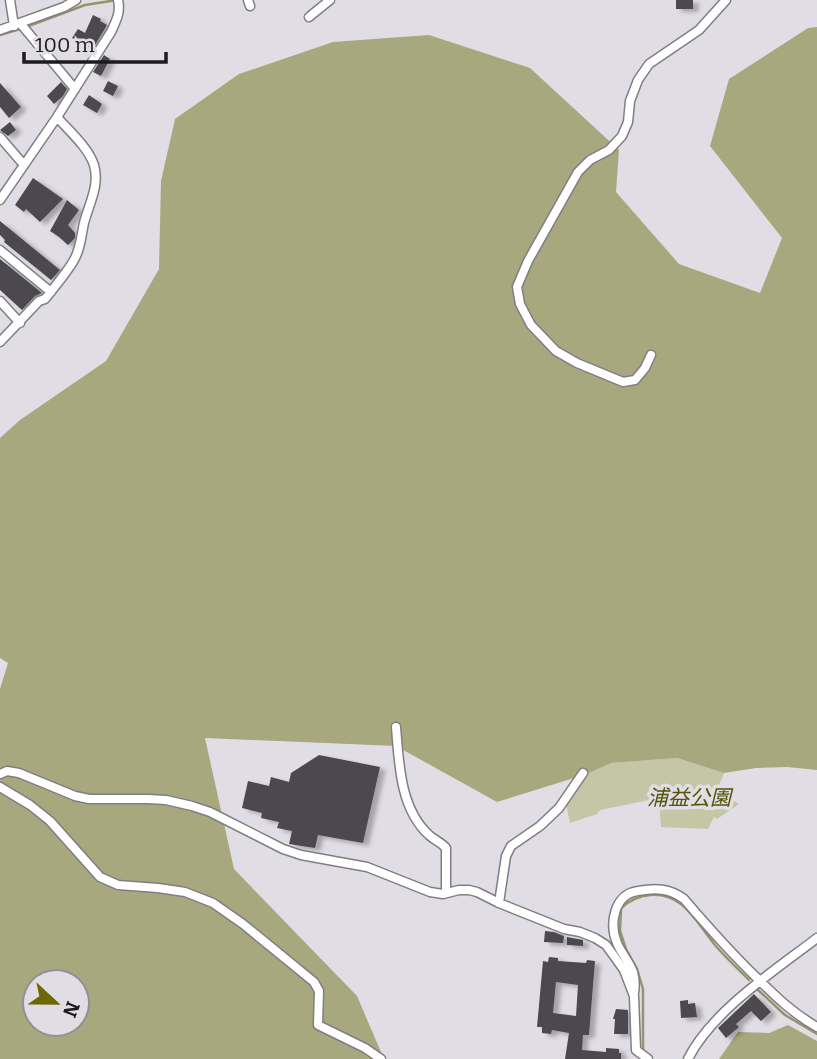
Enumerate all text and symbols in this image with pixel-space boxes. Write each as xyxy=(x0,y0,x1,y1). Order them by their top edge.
scale bar xyxy=(24,21,166,65)
text: 100 m xyxy=(35,32,95,58)
park label: 浦益公園 xyxy=(647,785,734,811)
north arrow xyxy=(21,968,91,1038)
text: N xyxy=(58,998,85,1021)

